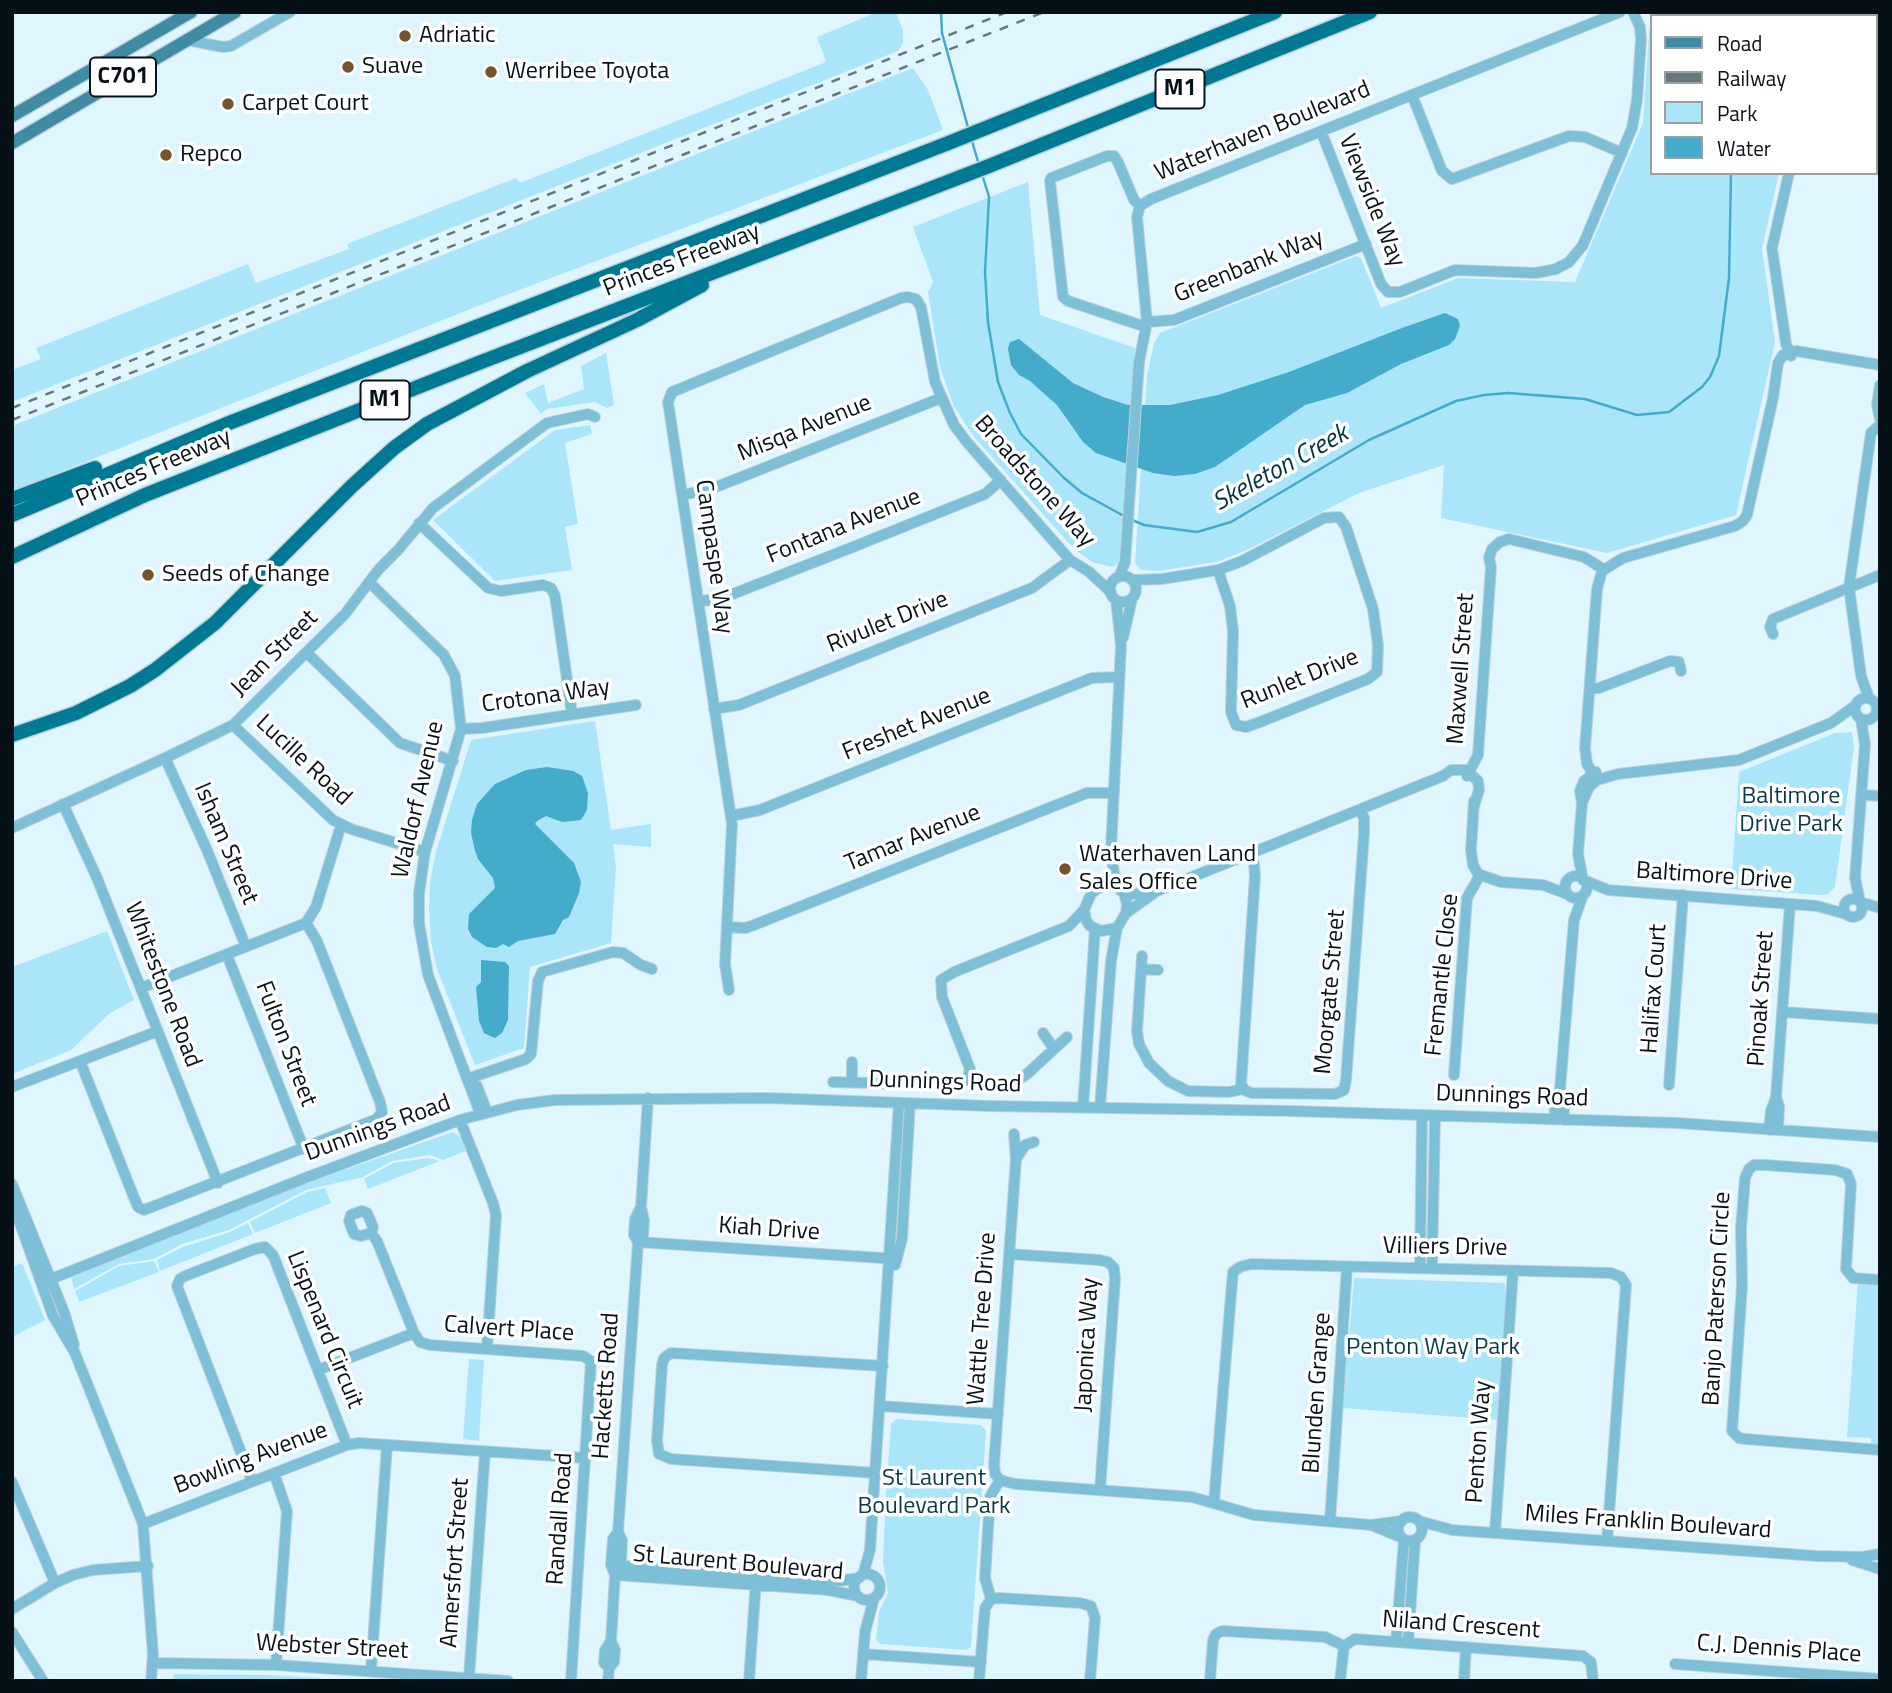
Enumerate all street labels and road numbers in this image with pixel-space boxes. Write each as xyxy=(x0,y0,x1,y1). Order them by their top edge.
road number: C701 xyxy=(90,58,156,96)
road number: M1 xyxy=(1156,69,1204,108)
street label: Waterhaven Boulevard xyxy=(1151,76,1375,188)
street label: Viewside Way xyxy=(1331,131,1411,271)
street label: Princes Freeway xyxy=(600,218,764,304)
street label: Greenbank Way xyxy=(1170,224,1328,310)
road number: M1 xyxy=(360,380,410,420)
street label: Misqa Avenue xyxy=(734,389,876,469)
street label: Broadstone Way xyxy=(967,410,1101,554)
street label: Princes Freeway xyxy=(72,423,236,515)
street label: Campaspe Way xyxy=(688,478,738,636)
street label: Fontana Avenue xyxy=(763,483,925,571)
street label: Rivulet Drive xyxy=(823,586,953,660)
street label: Maxwell Street xyxy=(1442,592,1482,746)
street label: Jean Street xyxy=(226,605,324,703)
street label: Runlet Drive xyxy=(1237,643,1363,717)
street label: Crotona Way xyxy=(480,674,612,720)
street label: Freshet Avenue xyxy=(839,682,995,768)
street label: Lucille Road xyxy=(249,709,357,813)
street label: Waldorf Avenue xyxy=(387,719,451,881)
street label: Isham Street xyxy=(187,779,263,909)
street label: Tamar Avenue xyxy=(841,799,985,879)
street label: Baltimore Drive xyxy=(1635,857,1793,897)
street label: Fremantle Close xyxy=(1420,892,1466,1058)
street label: Whitestone Road xyxy=(117,898,207,1072)
street label: Moorgate Street xyxy=(1309,908,1353,1076)
street label: Halifax Court xyxy=(1636,923,1674,1055)
street label: Pinoak Street xyxy=(1743,930,1781,1068)
street label: Fulton Street xyxy=(248,977,322,1111)
street label: Dunnings Road xyxy=(868,1066,1022,1100)
street label: Dunnings Road xyxy=(1435,1080,1589,1114)
street label: Dunnings Road xyxy=(301,1089,455,1169)
street label: Banjo Paterson Circle xyxy=(1698,1191,1738,1407)
street label: Kiah Drive xyxy=(717,1212,821,1248)
street label: Wattle Tree Drive xyxy=(963,1232,1003,1406)
street label: Villiers Drive xyxy=(1382,1233,1508,1263)
street label: Lispenard Circuit xyxy=(279,1247,369,1413)
street label: Japonica Way xyxy=(1070,1277,1106,1413)
street label: Calvert Place xyxy=(443,1311,575,1349)
street label: Blunden Grange xyxy=(1298,1311,1338,1475)
street label: Hacketts Road xyxy=(588,1312,626,1460)
street label: Penton Way xyxy=(1461,1380,1499,1504)
street label: Bowling Avenue xyxy=(170,1417,332,1501)
street label: Randall Road xyxy=(542,1452,580,1586)
street label: Amersfort Street xyxy=(436,1477,476,1649)
street label: Miles Franklin Boulevard xyxy=(1524,1500,1772,1546)
street label: St Laurent Boulevard xyxy=(632,1540,844,1588)
street label: Niland Crescent xyxy=(1381,1606,1541,1646)
street label: Webster Street xyxy=(255,1630,409,1666)
street label: C.J. Dennis Place xyxy=(1696,1630,1862,1670)

